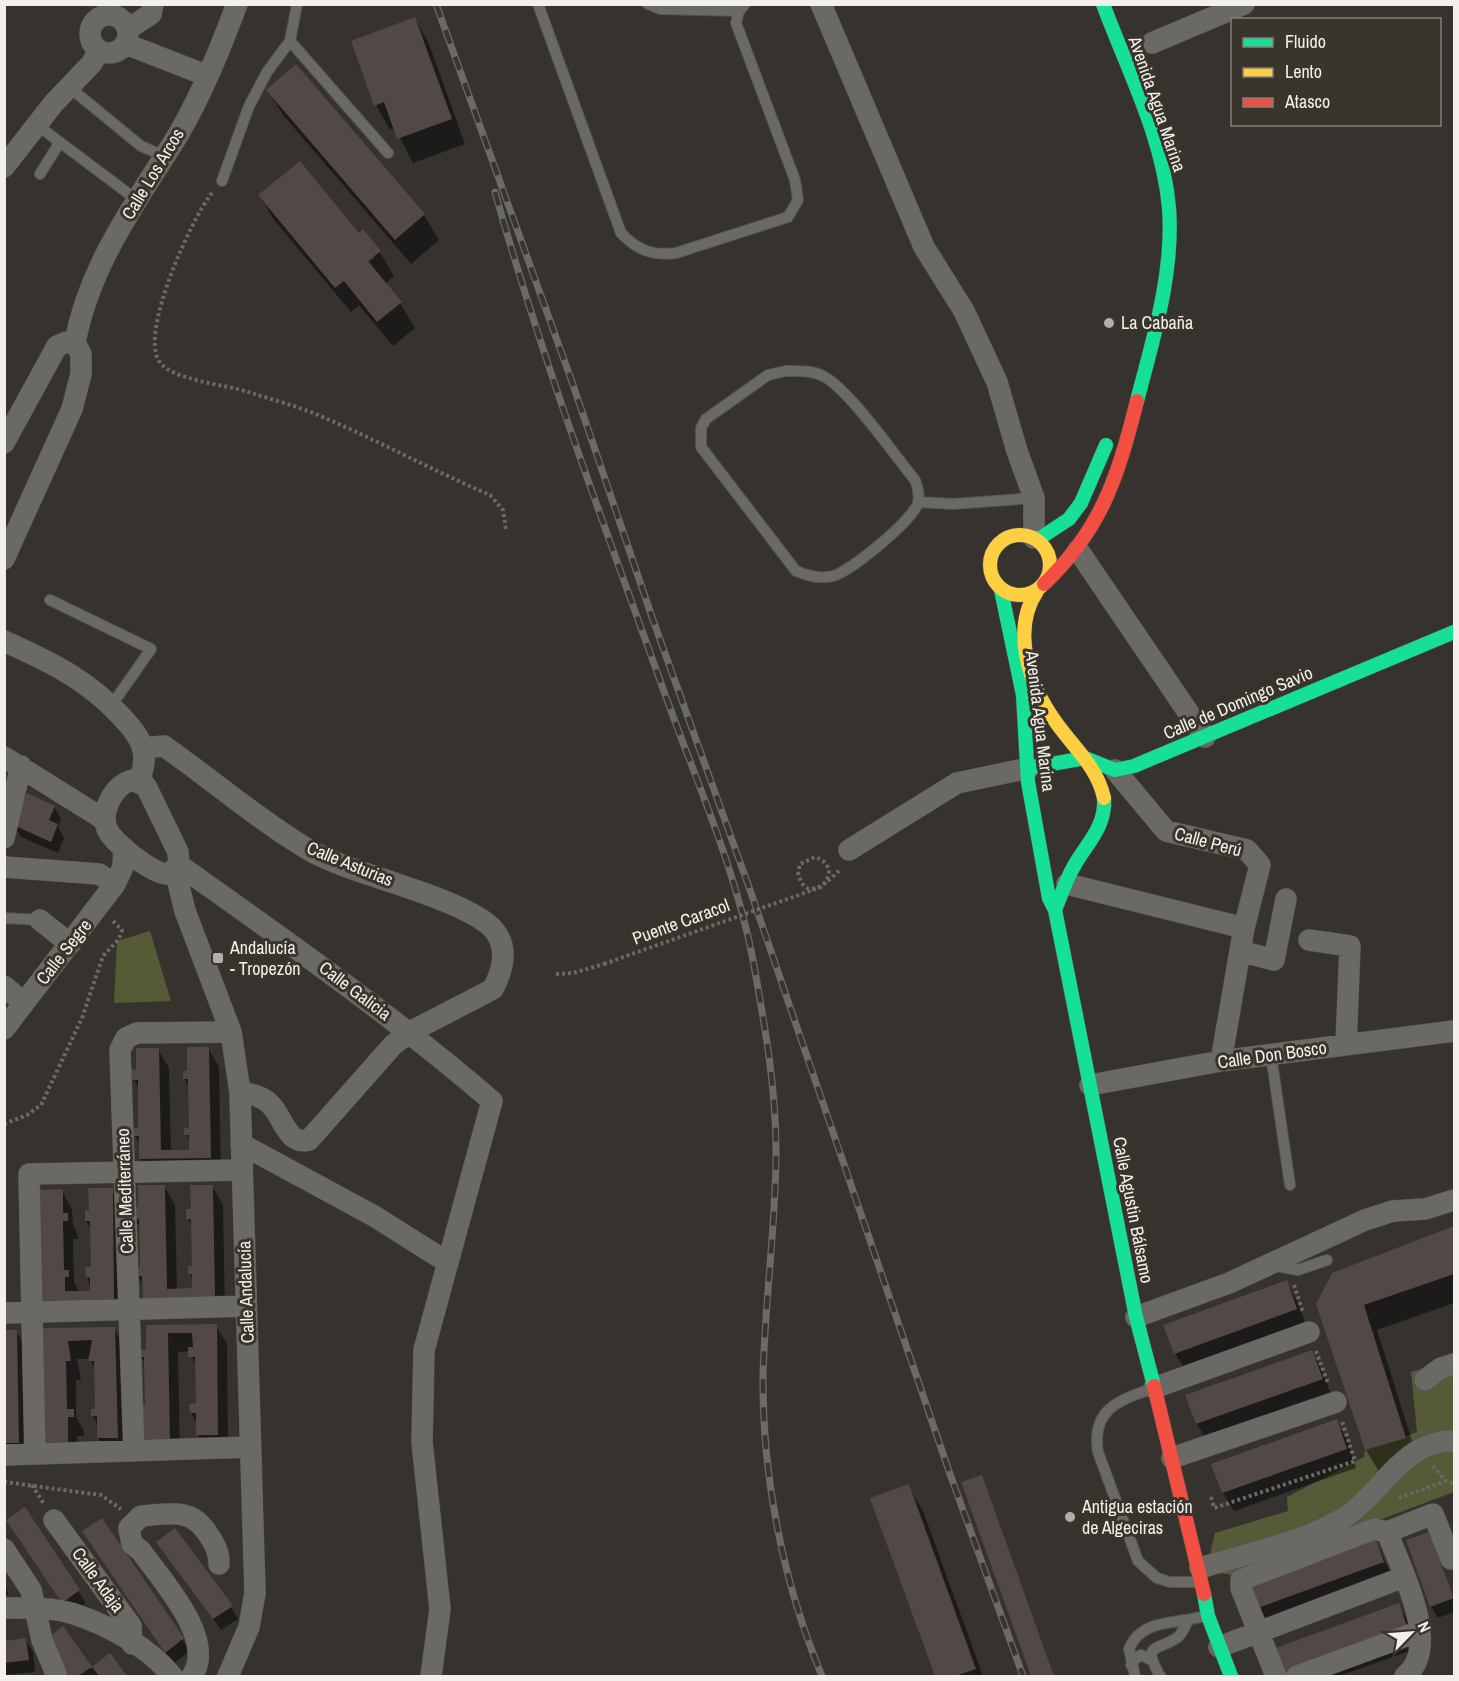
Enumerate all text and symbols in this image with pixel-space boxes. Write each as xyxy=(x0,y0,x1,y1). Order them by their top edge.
legend xyxy=(1231,18,1441,126)
text: Fluido xyxy=(1285,29,1326,54)
street label: Avenida Agua Marina xyxy=(1122,32,1192,175)
text: Lento xyxy=(1285,59,1322,84)
text: Atasco xyxy=(1284,89,1330,114)
street label: Calle Los Arcos xyxy=(115,123,190,224)
place label: La Cabaña xyxy=(1121,310,1193,335)
marker: La Cabaña xyxy=(1102,316,1116,330)
street label: Avenida Agua Marina xyxy=(1019,648,1062,793)
street label: Calle de Domingo Savio xyxy=(1159,660,1316,745)
street label: Calle Perú xyxy=(1172,821,1245,863)
street label: Calle Asturias xyxy=(303,835,397,892)
street label: Puente Caracol xyxy=(629,892,733,951)
street label: Calle Segre xyxy=(30,914,97,990)
place label: Andalucía - Tropezón xyxy=(229,935,301,981)
marker: Andalucía - Tropezón xyxy=(211,951,225,965)
street label: Calle Galicia xyxy=(314,955,397,1026)
street label: Calle Don Bosco xyxy=(1216,1034,1328,1075)
street label: Calle Mediterráneo xyxy=(110,1128,139,1254)
street label: Calle Agustin Bálsamo xyxy=(1107,1135,1160,1285)
street label: Calle Andalucía xyxy=(231,1240,260,1344)
place label: Antigua estación de Algeciras xyxy=(1081,1494,1193,1540)
marker: Antigua estación de Algeciras xyxy=(1063,1510,1077,1524)
street label: Calle Adaja xyxy=(66,1542,130,1617)
north arrow xyxy=(1381,1603,1441,1663)
text: N xyxy=(1413,1618,1437,1636)

